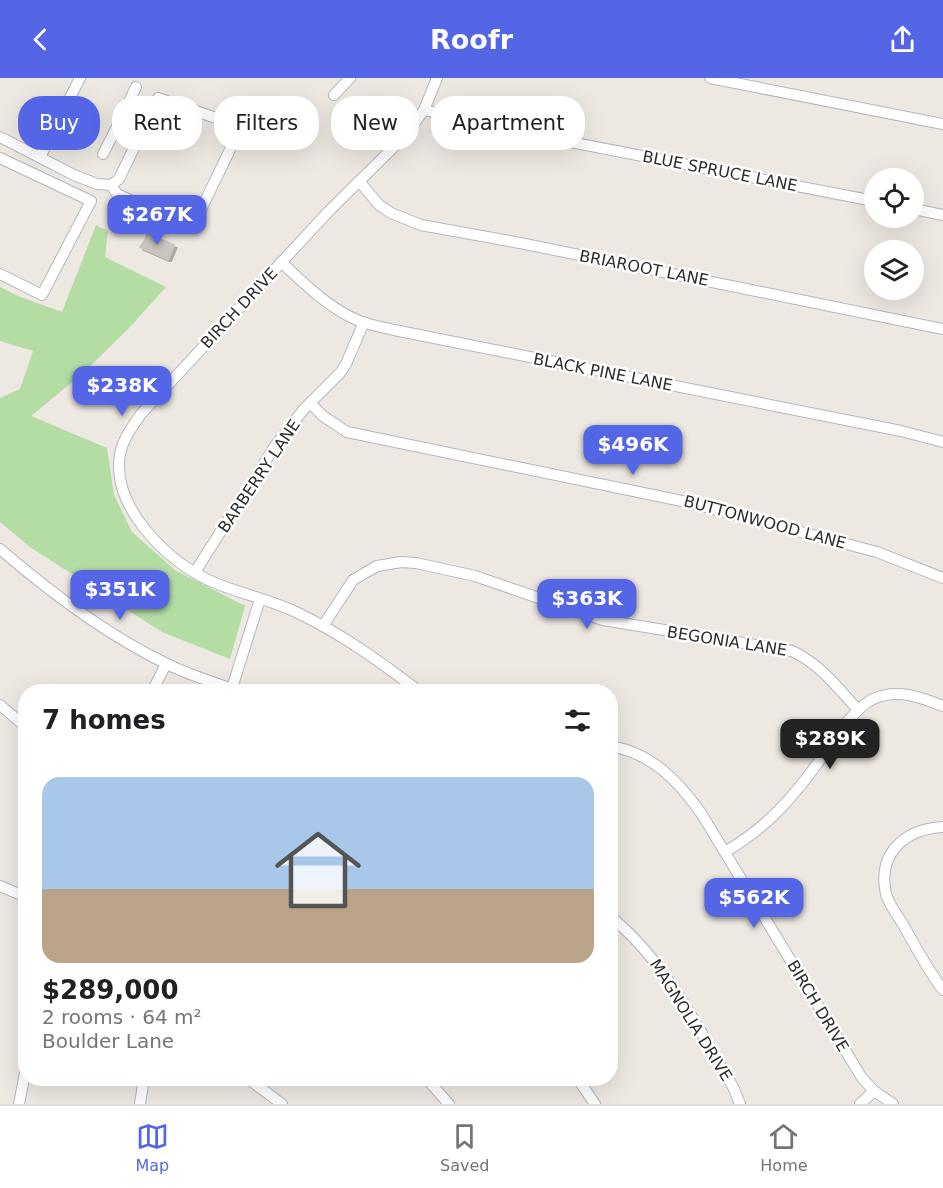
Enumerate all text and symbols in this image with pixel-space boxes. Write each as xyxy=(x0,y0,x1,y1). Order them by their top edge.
icon: back xyxy=(24,23,57,56)
icon: share xyxy=(886,23,919,56)
text: Roofr xyxy=(430,24,513,55)
chip: Buy xyxy=(18,96,100,150)
chip: Rent xyxy=(112,96,202,150)
chip: Filters xyxy=(214,96,319,150)
chip: New xyxy=(331,96,419,150)
chip: Apartment xyxy=(431,96,585,150)
street label: BLUE SPRUCE LANE xyxy=(641,147,799,195)
map controls xyxy=(864,168,924,300)
button: locate xyxy=(864,168,924,228)
pin: $267K xyxy=(115,195,199,246)
text: $267K xyxy=(121,202,193,226)
button: layers xyxy=(864,240,924,300)
street label: BRIAROOT LANE xyxy=(578,246,710,290)
street label: BIRCH DRIVE xyxy=(197,264,281,352)
street label: BLACK PINE LANE xyxy=(532,349,674,395)
pin: $238K xyxy=(80,366,164,417)
text: $238K xyxy=(86,373,158,397)
street label: BARBERRY LANE xyxy=(214,416,304,536)
pin: $496K xyxy=(591,425,675,476)
text: $496K xyxy=(597,432,669,456)
street label: BUTTONWOOD LANE xyxy=(682,491,848,553)
pin: $351K xyxy=(78,570,162,621)
text: $351K xyxy=(84,577,156,601)
pin: $363K xyxy=(545,579,629,630)
text: $363K xyxy=(551,586,623,610)
street label: BEGONIA LANE xyxy=(666,622,788,660)
icon: filters xyxy=(561,704,594,737)
text: 7 homes xyxy=(42,705,166,735)
pin: $289K xyxy=(788,719,872,770)
text: $289K xyxy=(794,726,866,750)
icon: home xyxy=(264,816,372,924)
pin: $562K xyxy=(712,878,796,929)
text: $562K xyxy=(718,885,790,909)
street label: MAGNOLIA DRIVE xyxy=(646,955,736,1085)
street label: BIRCH DRIVE xyxy=(783,957,853,1055)
text: $289,000 xyxy=(42,975,179,1005)
text: 2 rooms · 64 m² xyxy=(42,1005,202,1029)
text: Boulder Lane xyxy=(42,1029,174,1053)
tab: Map xyxy=(135,1120,169,1175)
tab: Saved xyxy=(440,1120,489,1175)
tab: Home xyxy=(760,1120,808,1175)

